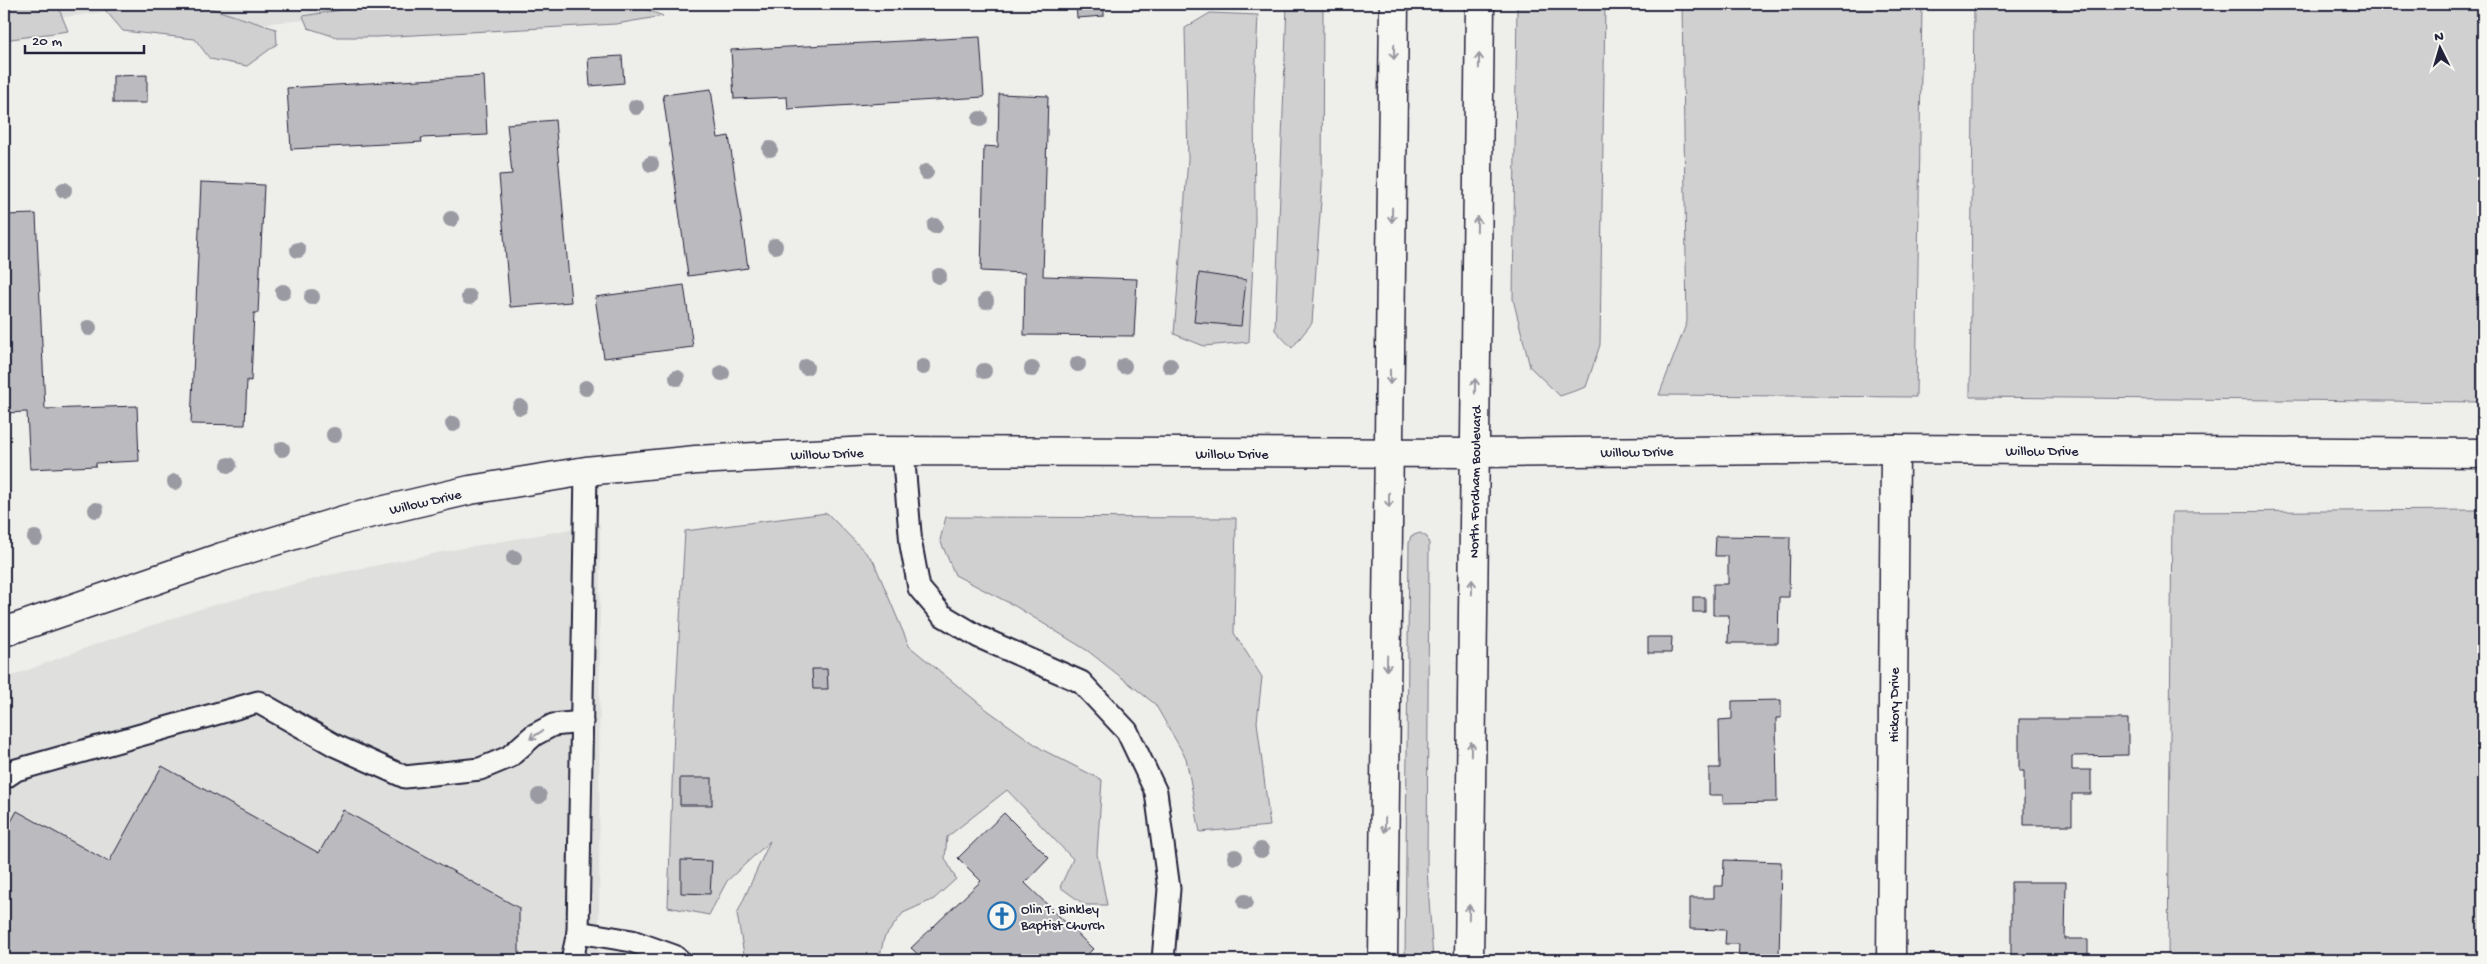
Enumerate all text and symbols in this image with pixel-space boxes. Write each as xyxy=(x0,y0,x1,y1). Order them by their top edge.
scale bar xyxy=(25,22,144,54)
north arrow xyxy=(2414,22,2464,72)
text: N xyxy=(2434,29,2444,46)
text: 20 m xyxy=(32,33,62,51)
one-way arrow xyxy=(1389,44,1399,60)
one-way arrow xyxy=(1475,54,1484,70)
one-way arrow xyxy=(1387,206,1397,223)
one-way arrow xyxy=(1472,216,1482,232)
one-way arrow xyxy=(1385,369,1395,385)
one-way arrow xyxy=(1470,379,1480,395)
street label: North Fordham Boulevard xyxy=(1467,404,1486,558)
street label: Willow Drive xyxy=(1600,444,1674,463)
street label: Willow Drive xyxy=(2005,444,2079,461)
street label: Willow Drive xyxy=(790,446,865,465)
street label: Willow Drive xyxy=(1195,447,1269,464)
street label: Willow Drive xyxy=(388,487,464,520)
one-way arrow xyxy=(1384,492,1394,508)
one-way arrow xyxy=(1467,579,1477,595)
one-way arrow xyxy=(1382,654,1392,670)
street label: Hickory Drive xyxy=(1887,667,1904,742)
one-way arrow xyxy=(529,730,543,740)
one-way arrow xyxy=(1466,741,1475,757)
one-way arrow xyxy=(1380,816,1390,833)
church icon: Olin T. Binkley Baptist Church xyxy=(987,901,1017,931)
place label: Olin T. Binkley Baptist Church xyxy=(1020,902,1105,935)
one-way arrow xyxy=(1464,904,1474,920)

